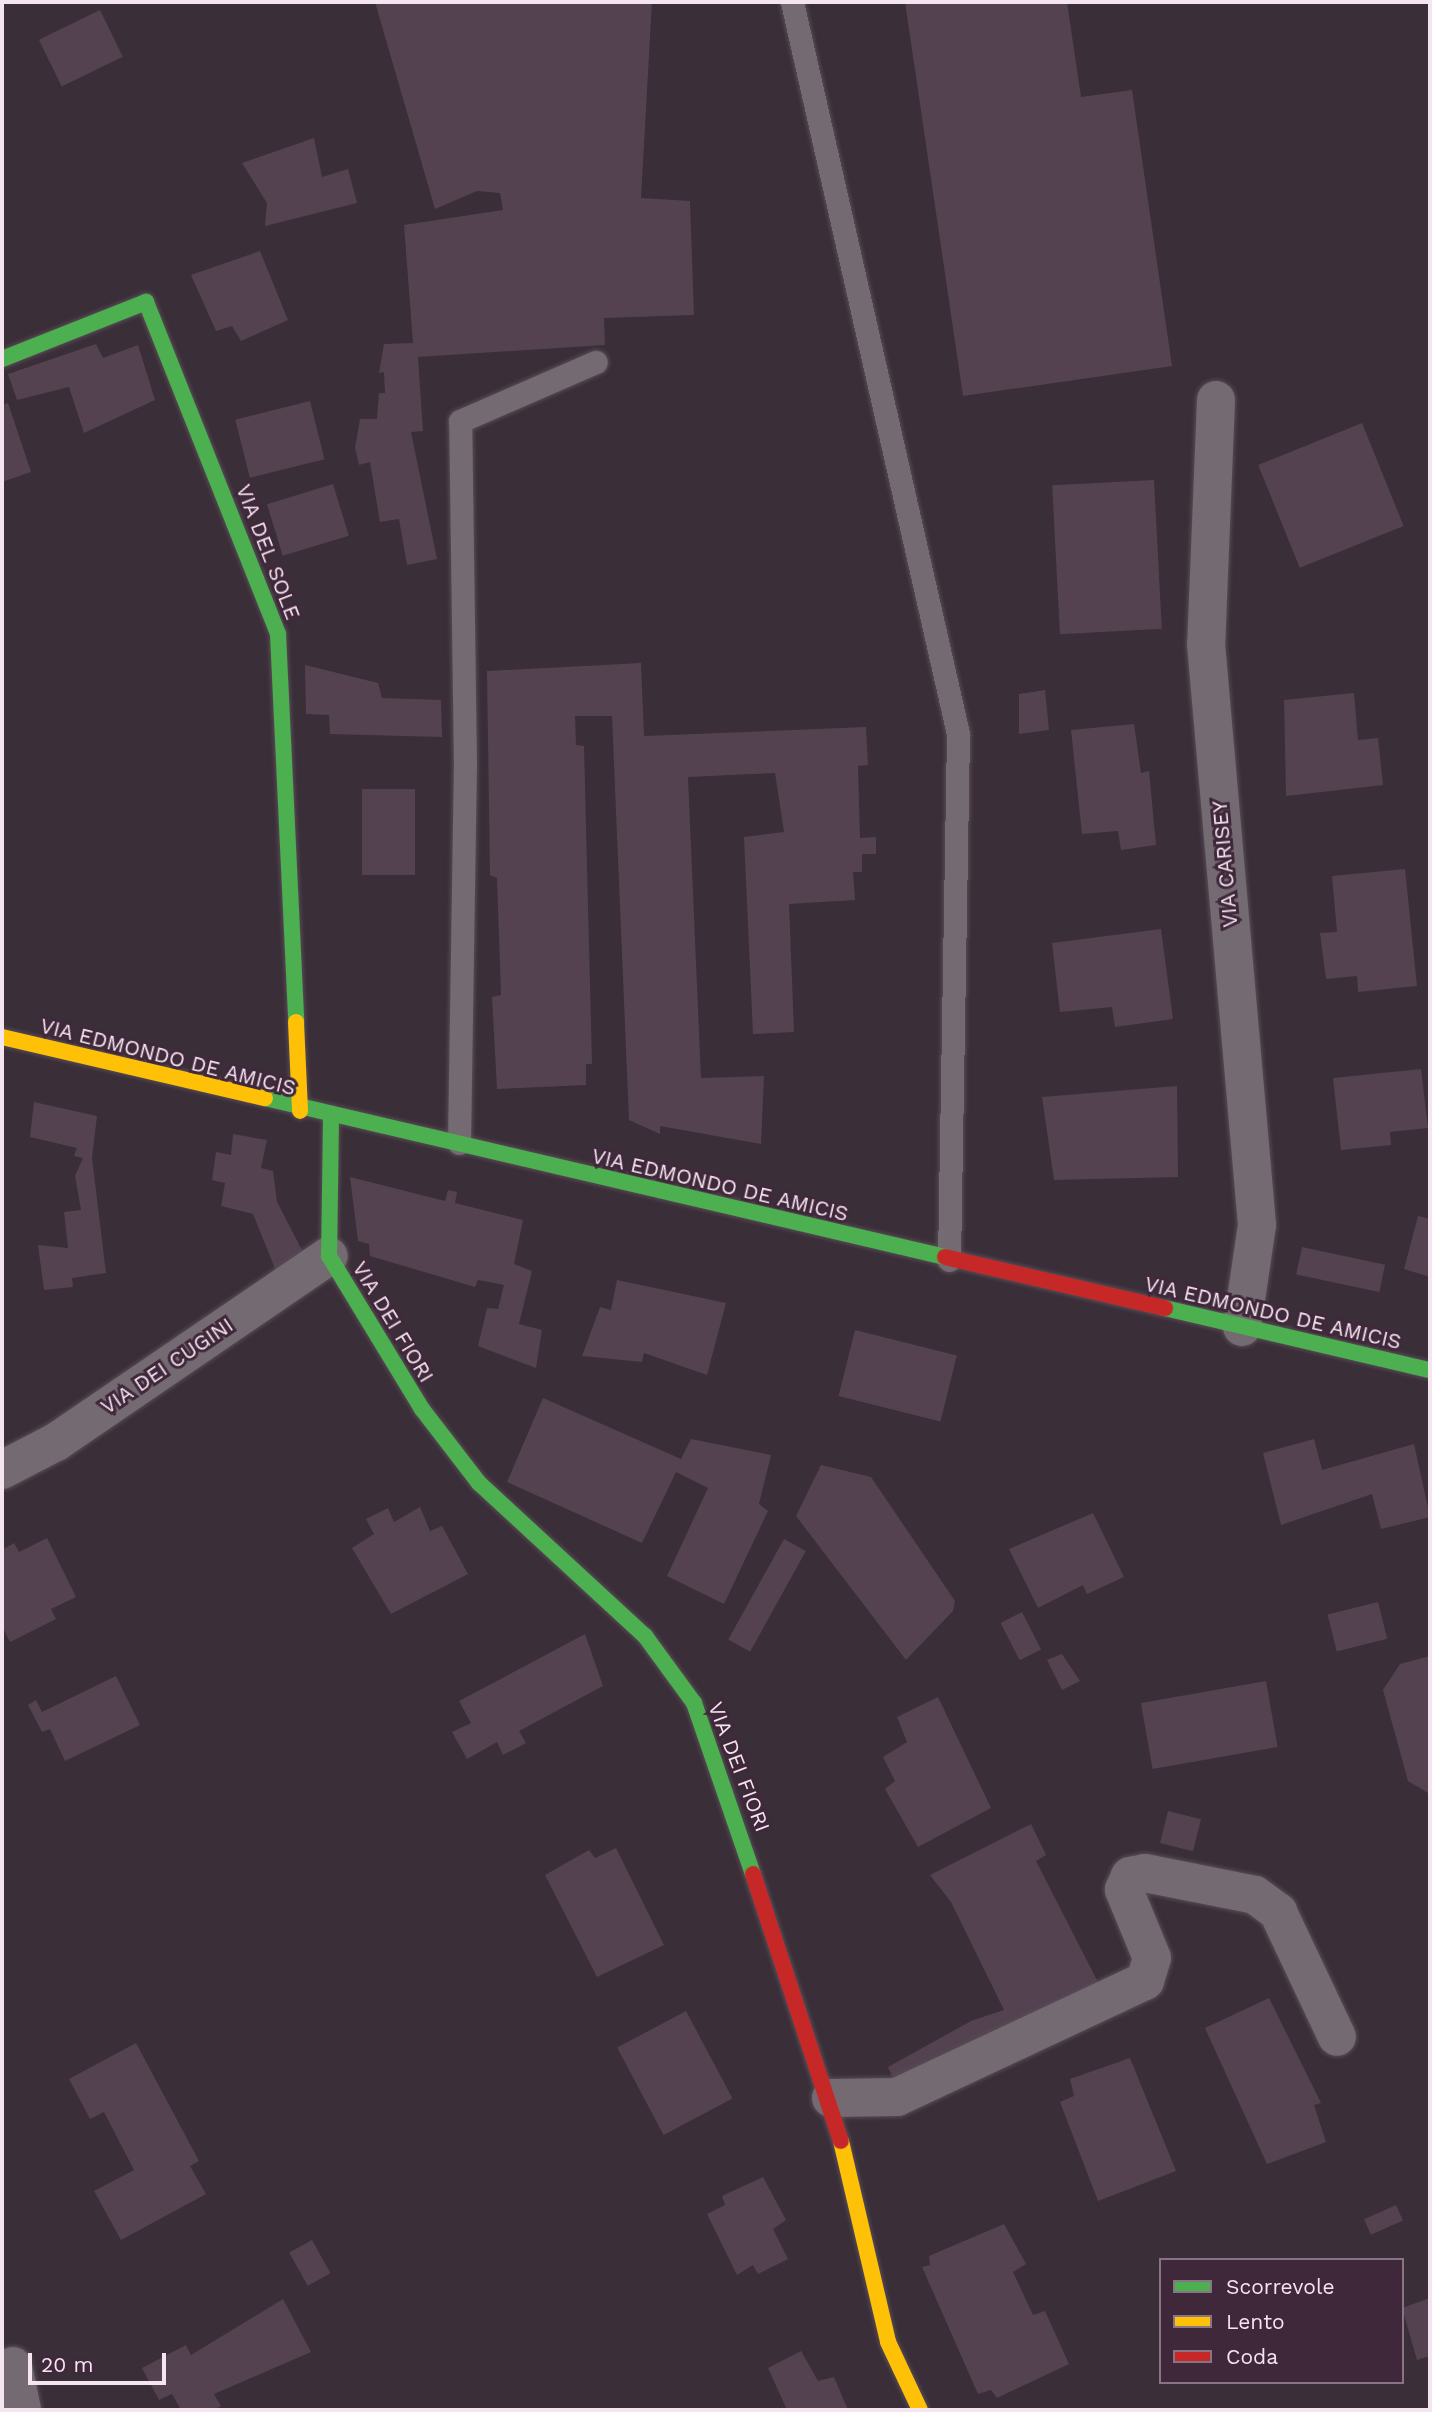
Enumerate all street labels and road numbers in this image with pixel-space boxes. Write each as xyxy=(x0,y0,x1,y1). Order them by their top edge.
street label: VIA DEL SOLE xyxy=(230,480,306,624)
street label: VIA CARISEY xyxy=(1207,799,1243,929)
street label: VIA EDMONDO DE AMICIS xyxy=(37,1013,299,1101)
street label: VIA EDMONDO DE AMICIS xyxy=(588,1143,852,1227)
street label: VIA DEI FIORI xyxy=(347,1257,439,1387)
street label: VIA EDMONDO DE AMICIS xyxy=(1141,1271,1405,1355)
street label: VIA DEI CUGINI xyxy=(96,1312,238,1420)
street label: VIA DEI FIORI xyxy=(703,1698,775,1836)

